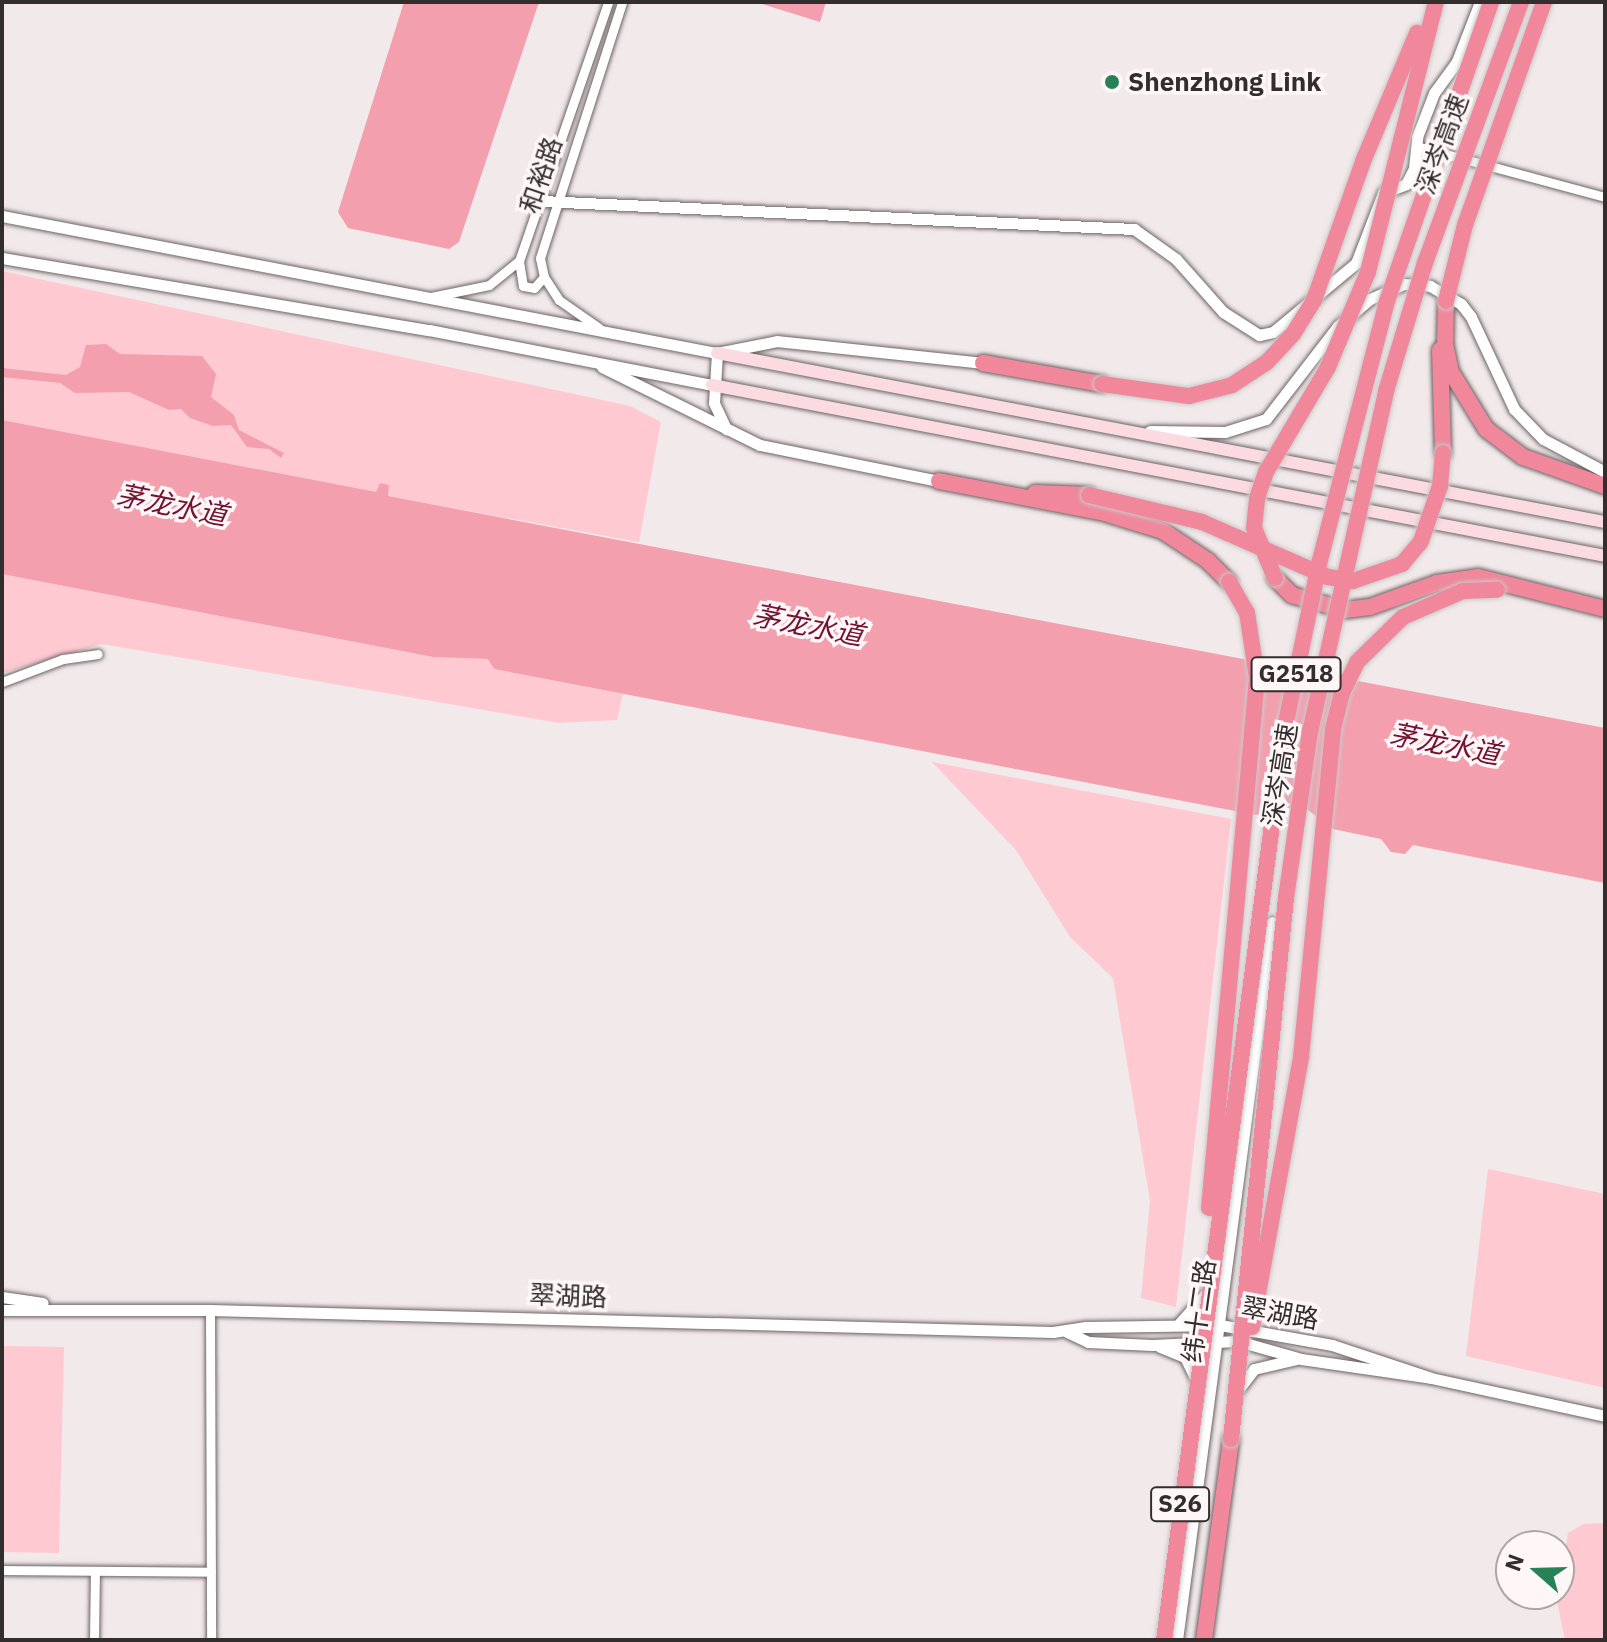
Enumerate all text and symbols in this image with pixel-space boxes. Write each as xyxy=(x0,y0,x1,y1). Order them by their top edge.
place label: Shenzhong Link xyxy=(1128,66,1321,98)
marker: Shenzhong Link xyxy=(1103,73,1121,91)
street label: 深岑高速 xyxy=(1410,90,1474,198)
street label: 和裕路 xyxy=(514,133,568,217)
water label: 茅龙水道 xyxy=(114,478,230,532)
water label: 茅龙水道 xyxy=(750,598,866,652)
road number: G2518 xyxy=(1250,654,1342,694)
water label: 茅龙水道 xyxy=(1387,717,1503,771)
street label: 深岑高速 xyxy=(1256,721,1304,829)
street label: 纬十二路 xyxy=(1176,1257,1222,1365)
street label: 翠湖路 xyxy=(528,1279,608,1313)
street label: 翠湖路 xyxy=(1239,1291,1321,1335)
road number: S26 xyxy=(1150,1484,1210,1524)
north arrow xyxy=(1495,1530,1575,1610)
text: N xyxy=(1498,1550,1530,1575)

